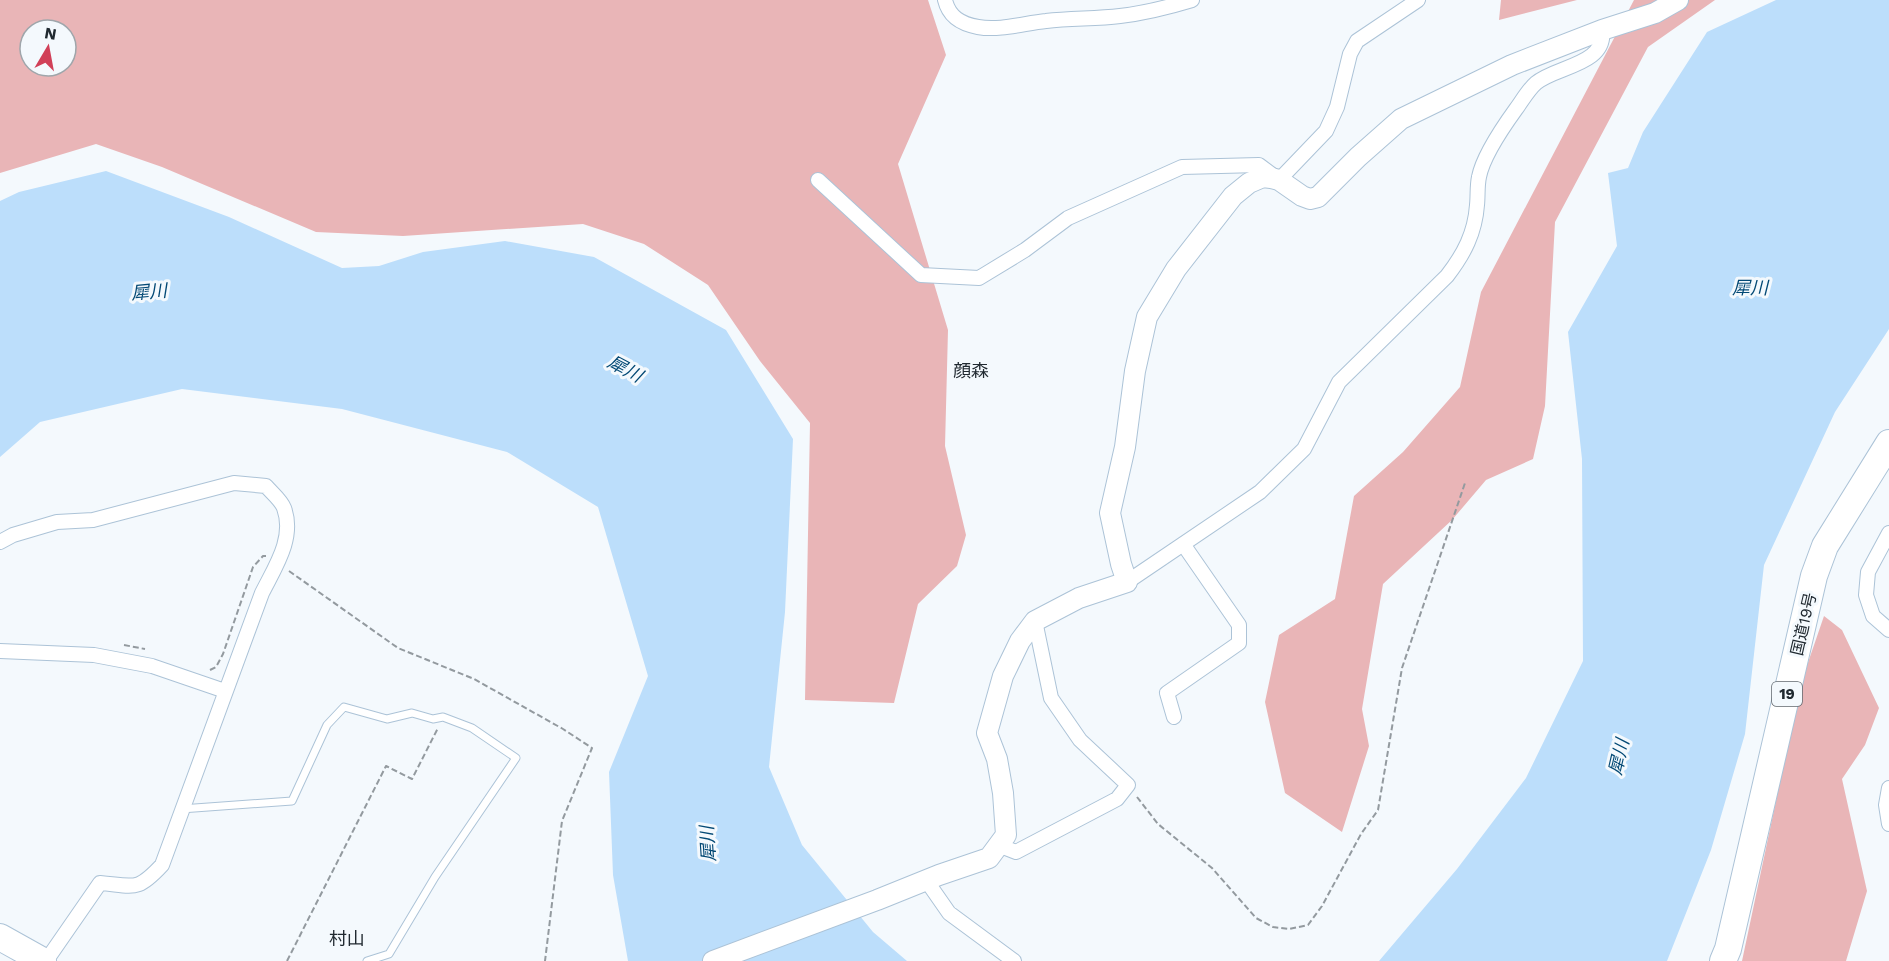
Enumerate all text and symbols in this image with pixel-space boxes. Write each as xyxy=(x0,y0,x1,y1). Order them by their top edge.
north arrow xyxy=(18,18,78,78)
text: N xyxy=(43,23,58,44)
water label: 犀川 xyxy=(1732,277,1770,298)
water label: 犀川 xyxy=(130,279,170,304)
water label: 犀川 xyxy=(604,351,648,387)
district label: 顔森 xyxy=(953,360,989,381)
street label: 国道19号 xyxy=(1787,591,1820,657)
road number: 19 xyxy=(1772,682,1802,706)
water label: 犀川 xyxy=(1604,735,1633,777)
water label: 犀川 xyxy=(696,823,719,863)
district label: 村山 xyxy=(329,928,365,949)

